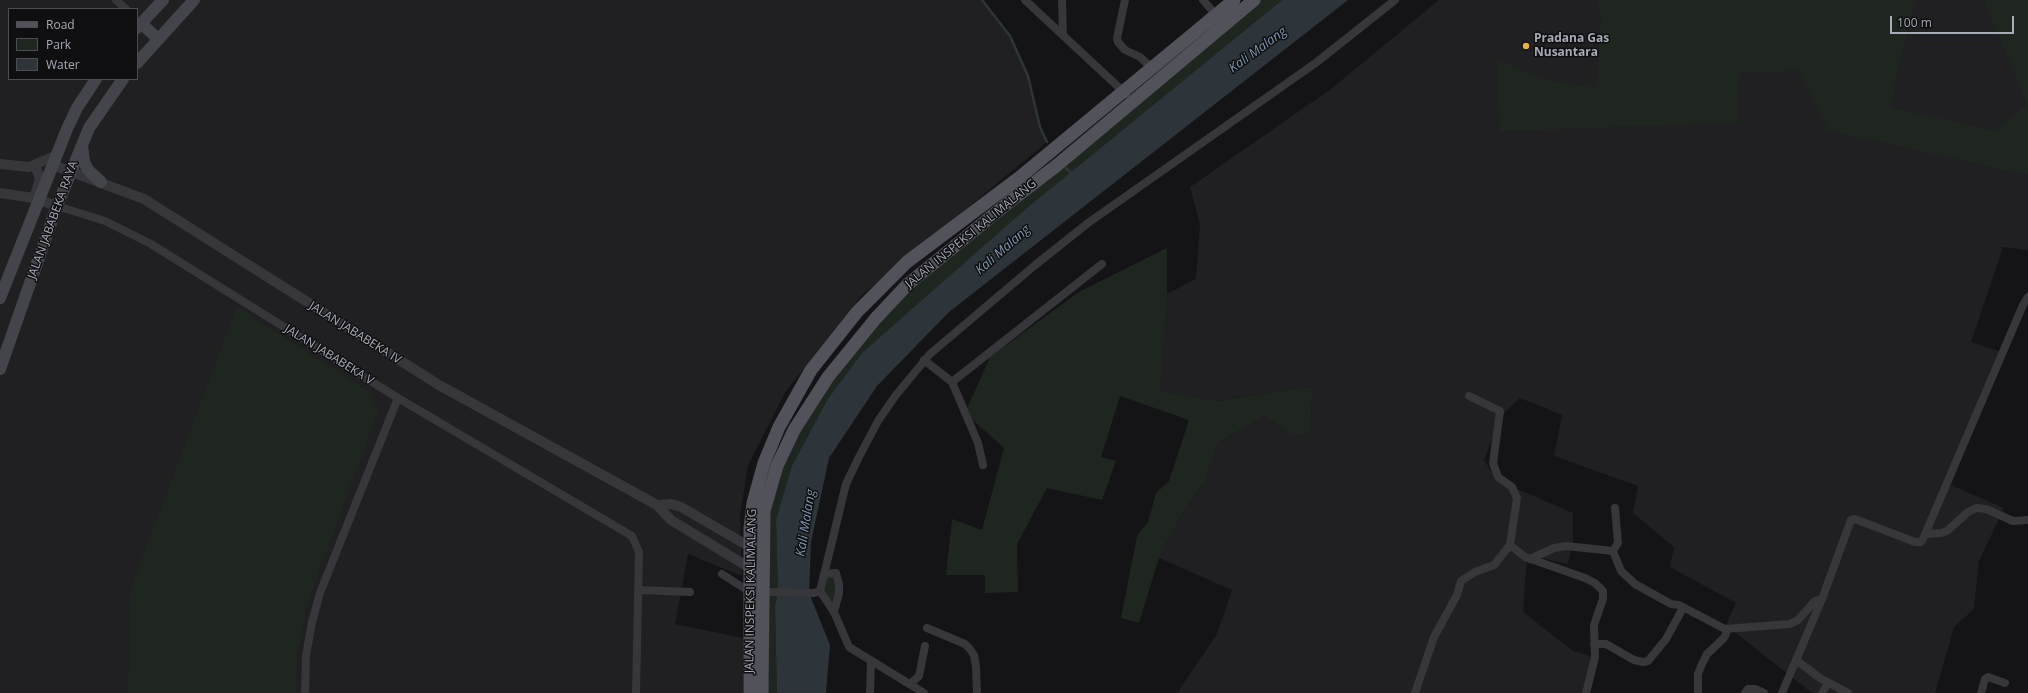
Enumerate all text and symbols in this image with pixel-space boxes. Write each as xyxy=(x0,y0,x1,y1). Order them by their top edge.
legend xyxy=(8,8,138,80)
scale bar xyxy=(1892,8,2016,34)
text: 100 m xyxy=(1897,14,1932,31)
text: Road xyxy=(46,16,75,33)
water label: Kali Malang xyxy=(1226,24,1290,76)
place label: Pradana Gas Nusantara xyxy=(1534,32,1609,60)
text: Park xyxy=(46,36,71,53)
marker: Pradana Gas Nusantara xyxy=(1521,41,1531,51)
text: Water xyxy=(46,56,80,73)
street label: JALAN JABABEKA RAYA xyxy=(25,159,81,281)
street label: JALAN INSPEKSI KALIMALANG xyxy=(903,177,1039,291)
water label: Kali Malang xyxy=(972,222,1034,278)
street label: JALAN JABABEKA IV xyxy=(306,299,404,367)
street label: JALAN JABABEKA V xyxy=(282,322,376,388)
water label: Kali Malang xyxy=(793,488,819,558)
street label: JALAN INSPEKSI KALIMALANG xyxy=(742,509,760,673)

